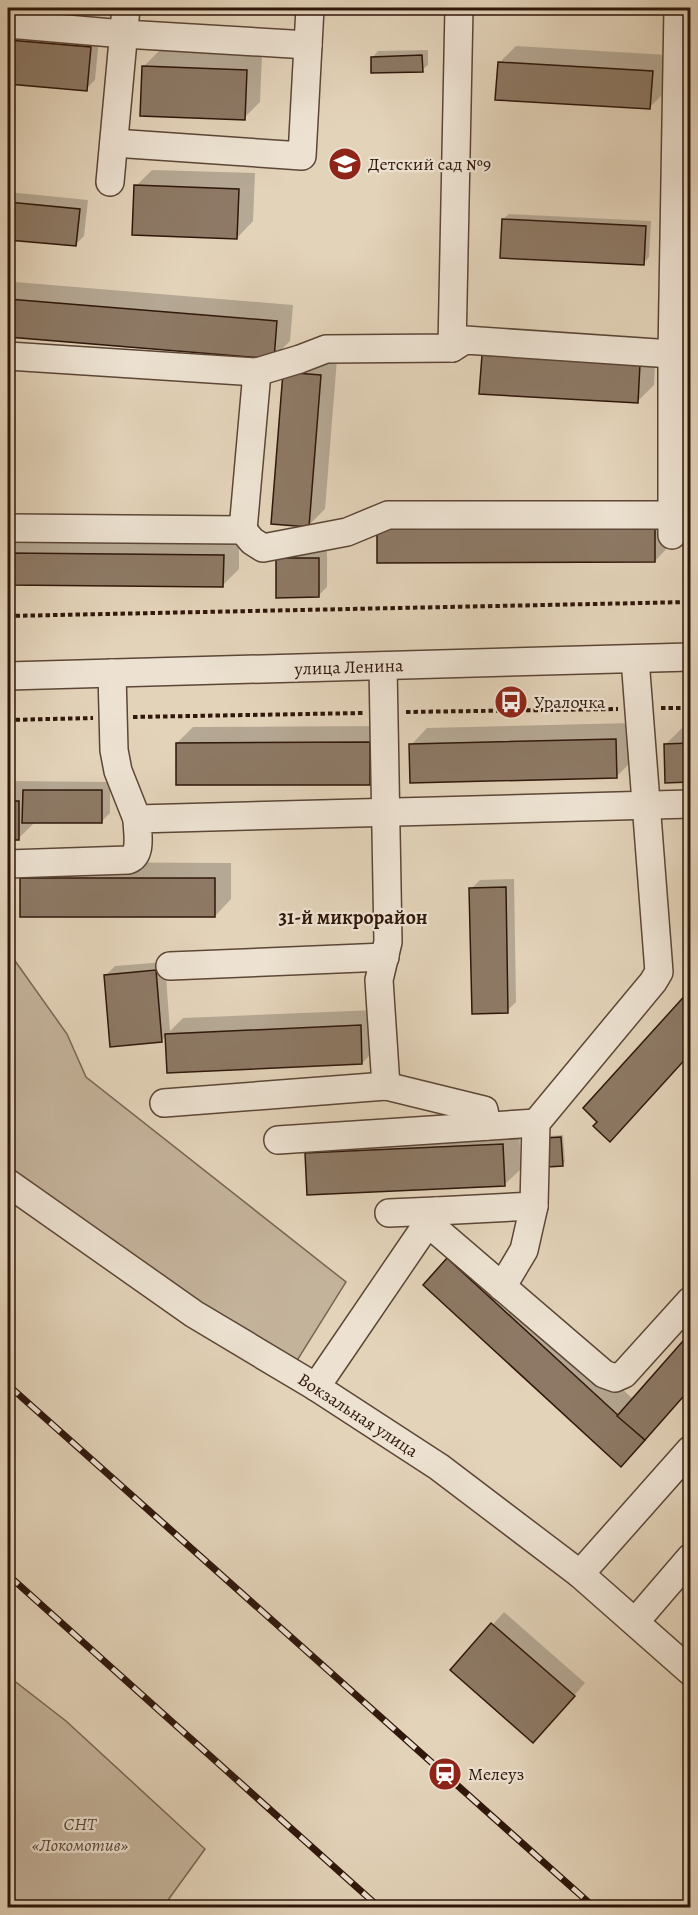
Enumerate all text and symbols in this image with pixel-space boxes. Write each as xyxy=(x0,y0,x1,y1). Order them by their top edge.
school or university icon: Детский сад №9 xyxy=(327,146,363,182)
place label: Детский сад №9 xyxy=(368,152,491,176)
street label: улица Ленина xyxy=(293,653,405,681)
bus stop icon: Уралочка xyxy=(493,684,529,720)
place label: Уралочка xyxy=(534,690,606,714)
district label: 31-й микрорайон xyxy=(278,904,428,931)
street label: Вокзальная улица xyxy=(293,1367,423,1463)
station icon: Мелеуз xyxy=(427,1756,463,1792)
place label: Мелеуз xyxy=(468,1762,524,1786)
park label: СНТ «Локомотив» xyxy=(32,1812,129,1857)

